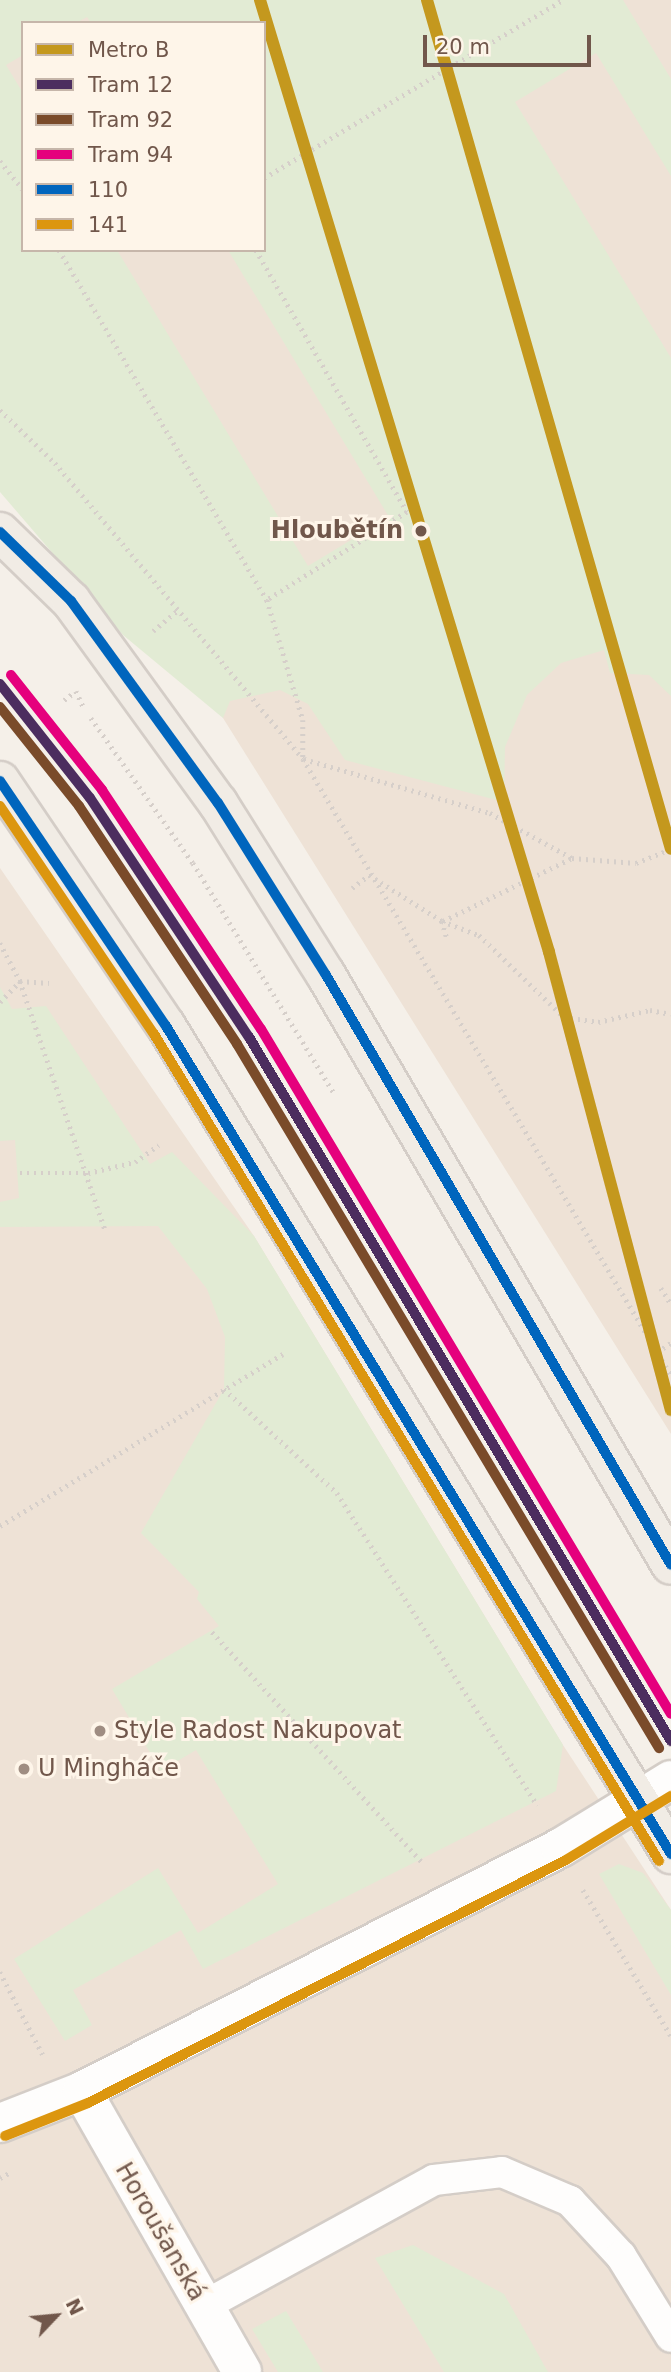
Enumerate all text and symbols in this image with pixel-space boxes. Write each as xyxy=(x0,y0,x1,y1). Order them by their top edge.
legend xyxy=(21,21,266,252)
scale bar xyxy=(426,21,594,65)
text: 20 m xyxy=(436,35,490,59)
text: Metro B xyxy=(88,38,169,62)
text: Tram 12 xyxy=(88,73,173,97)
text: Tram 92 xyxy=(88,108,173,132)
text: Tram 94 xyxy=(88,143,173,167)
text: 110 xyxy=(88,178,128,202)
text: 141 xyxy=(88,213,128,237)
place label: Hloubětín xyxy=(271,517,403,545)
marker: Hloubětín xyxy=(409,519,433,543)
place label: Style Radost Nakupovat xyxy=(114,1717,401,1745)
marker: Style Radost Nakupovat xyxy=(92,1723,108,1739)
place label: U Mingháče xyxy=(38,1755,179,1783)
marker: U Mingháče xyxy=(16,1761,32,1777)
street label: Horoušanská xyxy=(109,2158,211,2306)
north arrow xyxy=(21,2281,91,2351)
text: N xyxy=(62,2295,88,2319)

